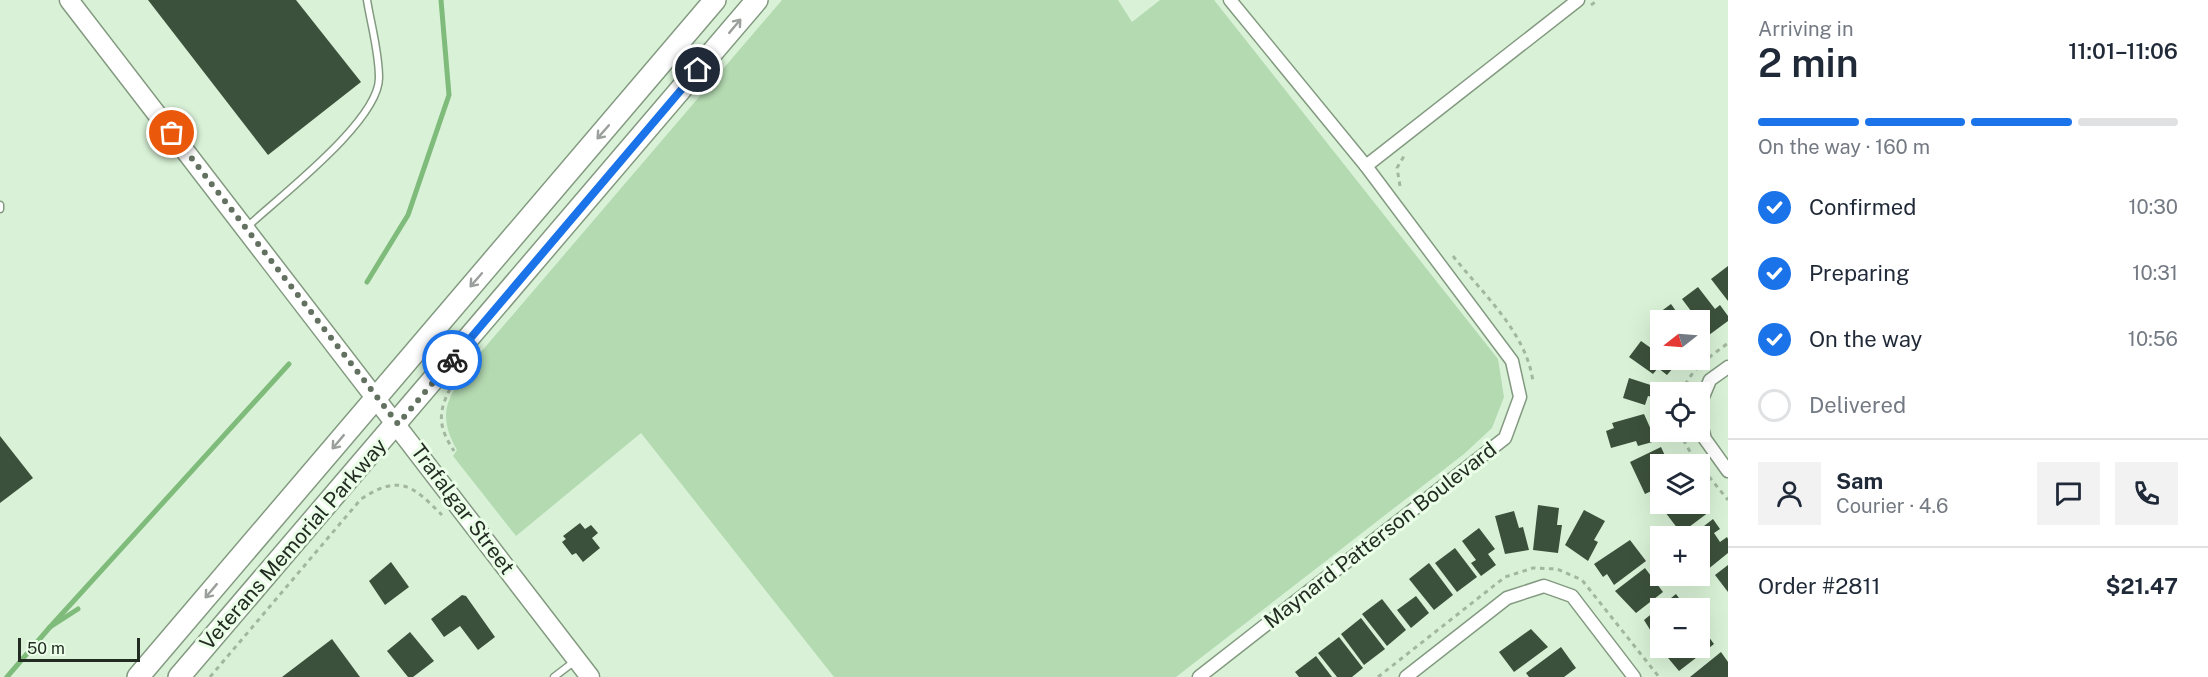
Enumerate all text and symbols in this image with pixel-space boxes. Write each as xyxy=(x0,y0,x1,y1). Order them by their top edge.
text: Arriving in xyxy=(1758,17,1853,41)
one-way arrow xyxy=(728,19,742,34)
text: 11:01–11:06 xyxy=(2068,38,2178,64)
text: 2 min xyxy=(1758,40,1859,86)
pin xyxy=(672,44,723,95)
icon: home xyxy=(681,53,714,86)
pin xyxy=(146,107,197,158)
icon: bag xyxy=(155,116,188,149)
one-way arrow xyxy=(596,124,610,139)
text: On the way · 160 m xyxy=(1758,135,1930,159)
icon: check xyxy=(1758,191,1791,224)
text: Confirmed xyxy=(1809,194,1916,220)
text: 10:30 xyxy=(2128,195,2178,219)
icon: check xyxy=(1758,257,1791,290)
text: Preparing xyxy=(1809,260,1910,286)
text: 10:31 xyxy=(2132,261,2178,285)
one-way arrow xyxy=(469,272,483,287)
north arrow xyxy=(1650,310,1710,370)
map controls xyxy=(1650,310,1710,658)
icon: check xyxy=(1758,323,1791,356)
text: On the way xyxy=(1809,326,1922,352)
text: 10:56 xyxy=(2128,327,2178,351)
courier xyxy=(422,330,482,390)
icon: bike xyxy=(436,344,469,377)
button: locate xyxy=(1650,382,1710,442)
text: Delivered xyxy=(1809,392,1906,418)
street label: Veterans Memorial Parkway xyxy=(194,433,392,655)
one-way arrow xyxy=(331,434,344,450)
street label: Maynard Patterson Boulevard xyxy=(1259,437,1501,633)
street label: Trafalgar Street xyxy=(406,439,520,579)
button: layers xyxy=(1650,454,1710,514)
button: person xyxy=(1758,462,1821,525)
button: chat xyxy=(2037,462,2100,525)
button: phone xyxy=(2115,462,2178,525)
text: Sam xyxy=(1836,468,1883,494)
text: Courier · 4.6 xyxy=(1836,494,1948,518)
button: + xyxy=(1650,526,1710,586)
text: Order #2811 xyxy=(1758,573,1880,599)
text: $21.47 xyxy=(2106,573,2178,599)
one-way arrow xyxy=(205,583,218,599)
button: − xyxy=(1650,598,1710,658)
scale bar xyxy=(18,635,140,662)
text: 50 m xyxy=(27,639,65,658)

